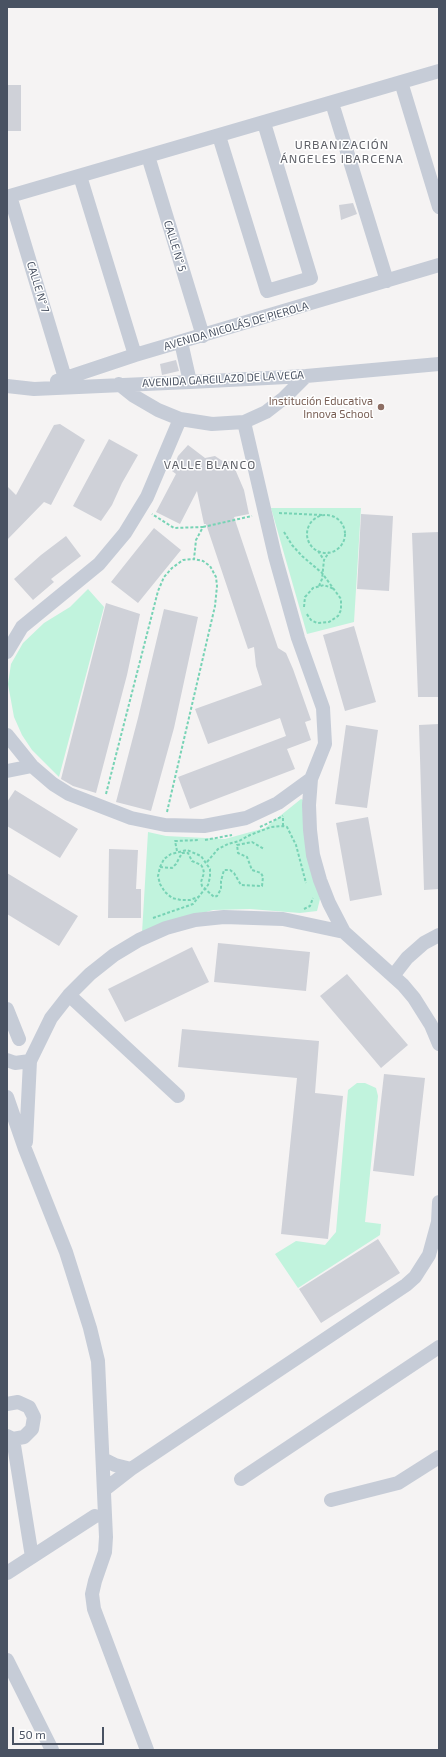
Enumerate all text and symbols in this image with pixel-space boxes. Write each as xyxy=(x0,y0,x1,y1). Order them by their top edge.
district label: URBANIZACIÓN ÁNGELES IBARCENA xyxy=(280,138,404,166)
street label: CALLE N° 5 xyxy=(161,219,189,273)
street label: CALLE N° 7 xyxy=(24,260,52,314)
street label: AVENIDA NICOLÁS DE PIEROLA xyxy=(162,299,310,353)
street label: AVENIDA GARCILAZO DE LA VEGA xyxy=(142,368,304,390)
place label: Institución Educativa Innova School xyxy=(269,394,373,420)
marker: Institución Educativa Innova School xyxy=(376,402,386,412)
district label: VALLE BLANCO xyxy=(164,458,256,472)
scale bar xyxy=(14,1719,106,1745)
text: 50 m xyxy=(19,1727,46,1741)

